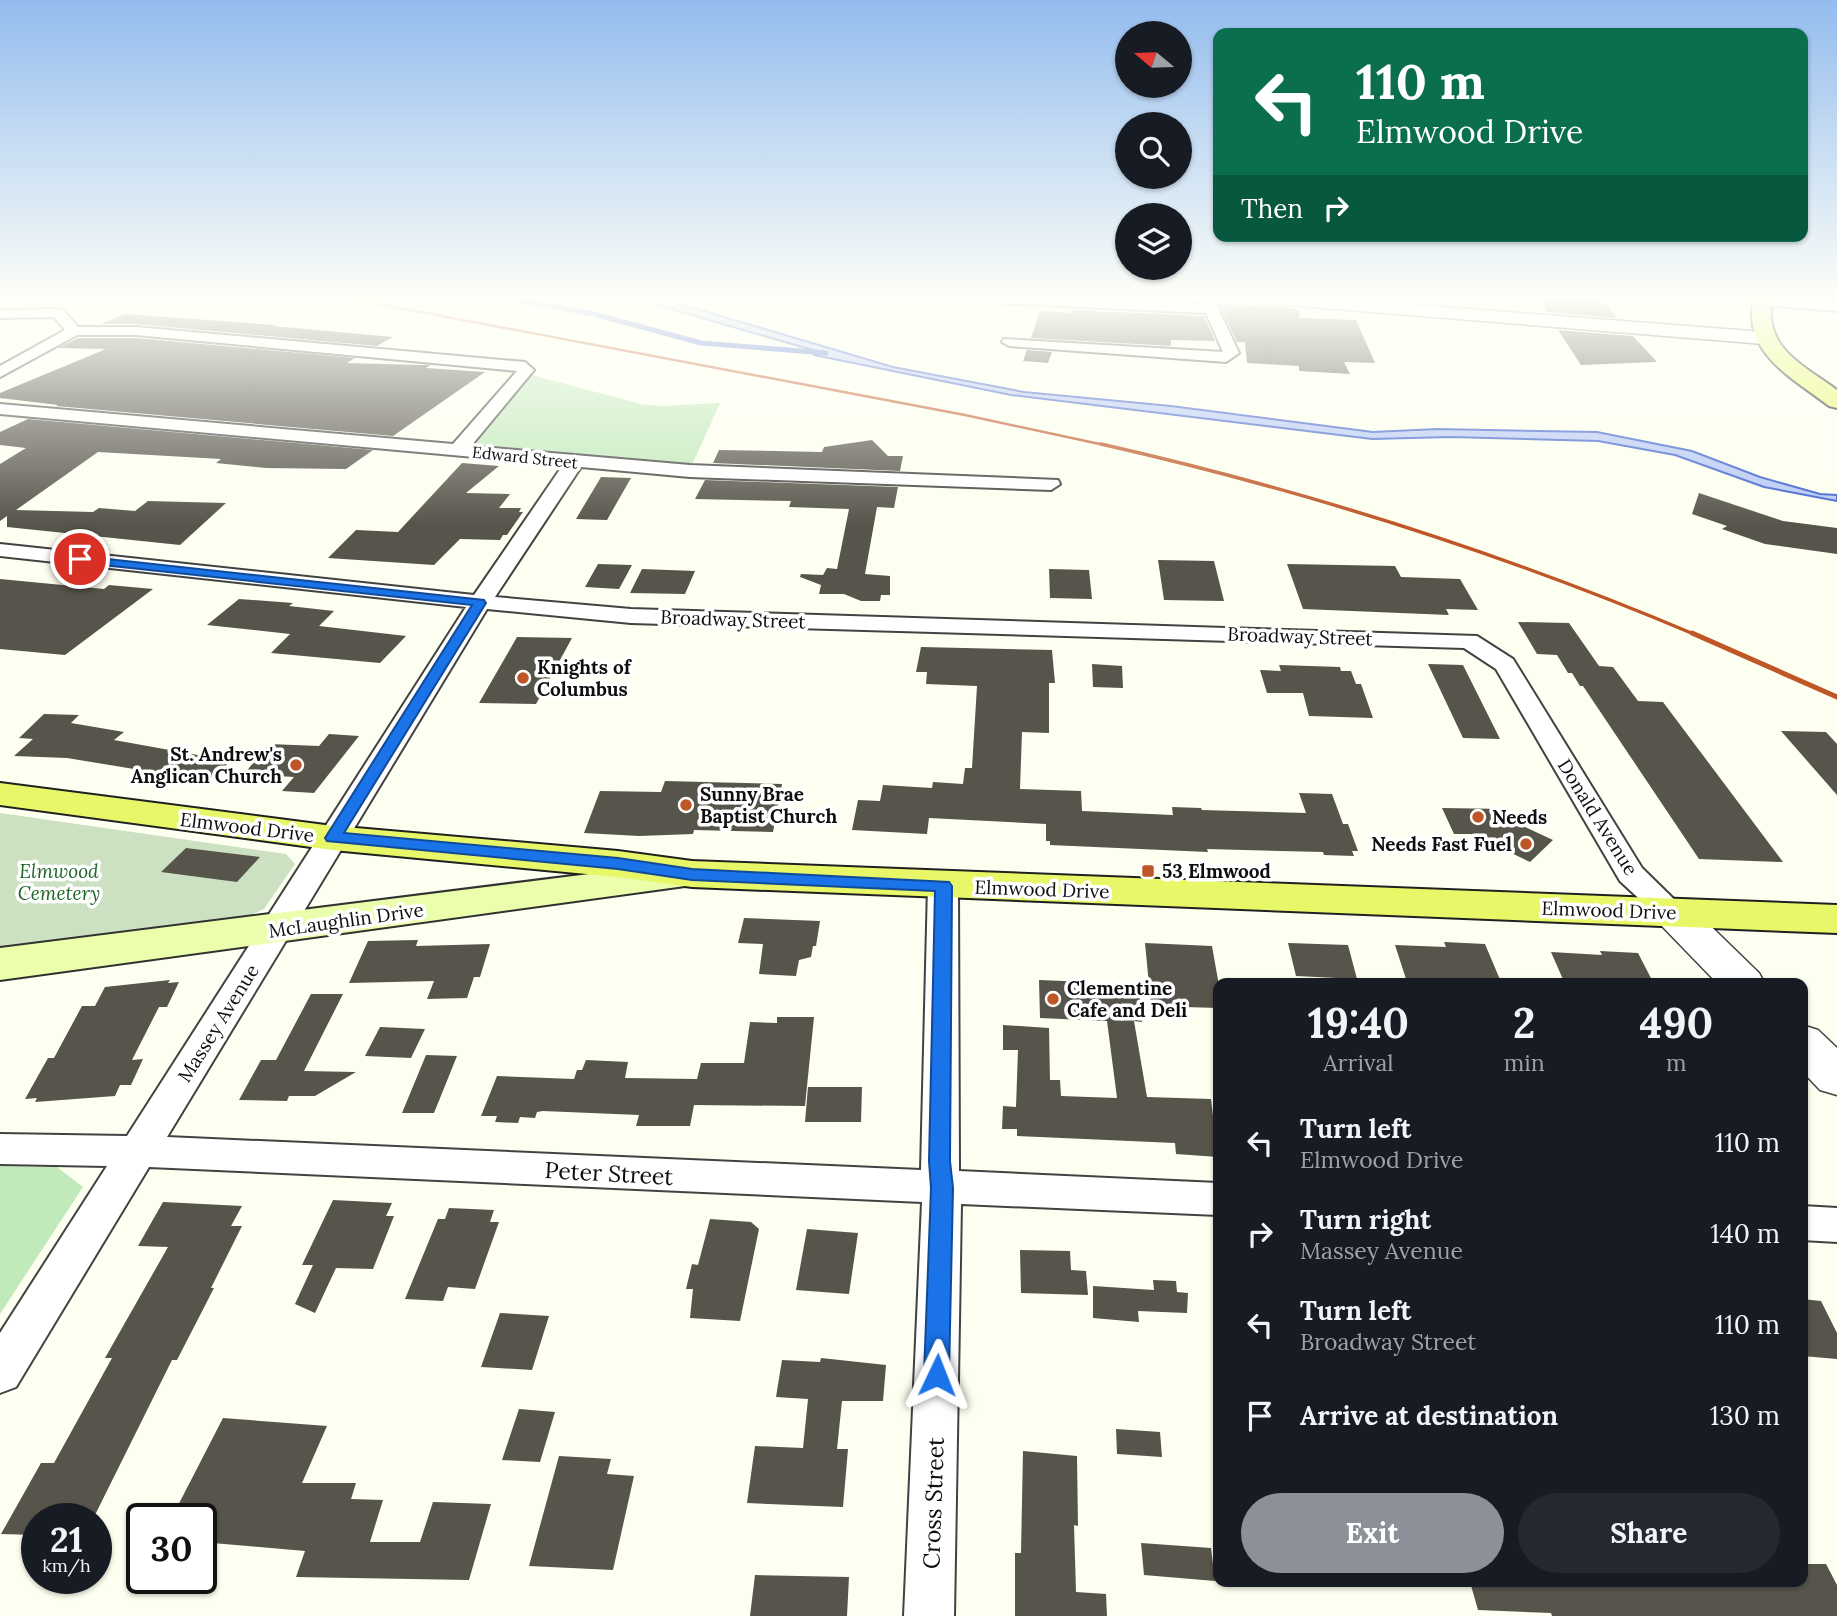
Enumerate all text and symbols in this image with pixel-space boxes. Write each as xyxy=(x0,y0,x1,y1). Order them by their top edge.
north arrow xyxy=(1115,21,1192,98)
map controls xyxy=(1115,21,1192,280)
text: 110 m xyxy=(1356,50,1485,112)
icon: left xyxy=(1241,56,1332,147)
text: Elmwood Drive xyxy=(1356,111,1583,152)
button: search xyxy=(1115,112,1192,189)
icon: right xyxy=(1317,189,1355,227)
text: Then xyxy=(1241,192,1303,225)
button: layers xyxy=(1115,203,1192,280)
street label: Edward Street xyxy=(471,441,580,473)
pin xyxy=(50,529,110,589)
icon: arrive xyxy=(61,540,99,578)
street label: Broadway Street xyxy=(660,604,807,634)
street label: Broadway Street xyxy=(1227,621,1374,651)
place label: Knights of Columbus xyxy=(537,655,633,701)
marker: Knights of Columbus xyxy=(515,670,531,686)
place label: St. Andrew's Anglican Church xyxy=(131,742,282,788)
street label: Donald Avenue xyxy=(1553,754,1643,880)
marker: St. Andrew's Anglican Church xyxy=(288,757,304,773)
place label: Sunny Brae Baptist Church xyxy=(700,782,837,828)
marker: Sunny Brae Baptist Church xyxy=(678,797,694,813)
place label: Needs xyxy=(1492,805,1547,829)
street label: Elmwood Drive xyxy=(179,807,315,847)
marker: Needs xyxy=(1470,809,1486,825)
place label: Needs Fast Fuel xyxy=(1371,832,1512,856)
marker: Needs Fast Fuel xyxy=(1518,836,1534,852)
park label: Elmwood Cemetery xyxy=(18,859,100,905)
place label: 53 Elmwood xyxy=(1162,859,1271,883)
marker: 53 Elmwood xyxy=(1140,863,1156,879)
street label: Elmwood Drive xyxy=(974,875,1110,903)
street label: Elmwood Drive xyxy=(1541,896,1677,924)
street label: McLaughlin Drive xyxy=(267,897,425,943)
street label: Massey Avenue xyxy=(172,960,264,1086)
place label: Clementine Cafe and Deli xyxy=(1067,976,1187,1022)
marker: Clementine Cafe and Deli xyxy=(1045,991,1061,1007)
text: 19:40 xyxy=(1308,996,1409,1050)
text: 2 xyxy=(1513,996,1535,1050)
text: 490 xyxy=(1639,996,1713,1050)
text: Arrival xyxy=(1323,1048,1394,1077)
text: min xyxy=(1504,1048,1545,1077)
text: m xyxy=(1666,1048,1687,1077)
text: Turn left xyxy=(1300,1112,1411,1145)
icon: left xyxy=(1241,1124,1279,1162)
text: 110 m xyxy=(1715,1126,1780,1159)
text: Elmwood Drive xyxy=(1300,1145,1463,1174)
street label: Peter Street xyxy=(544,1155,674,1191)
text: Turn right xyxy=(1300,1203,1431,1236)
icon: right xyxy=(1241,1215,1279,1253)
text: 140 m xyxy=(1710,1217,1780,1250)
text: Massey Avenue xyxy=(1300,1236,1463,1265)
text: Turn left xyxy=(1300,1294,1411,1327)
icon: left xyxy=(1241,1306,1279,1344)
text: 110 m xyxy=(1715,1308,1780,1341)
text: Broadway Street xyxy=(1300,1327,1476,1356)
position arrow xyxy=(900,1338,974,1412)
icon: arrive xyxy=(1241,1397,1279,1435)
text: Arrive at destination xyxy=(1300,1399,1558,1432)
text: 130 m xyxy=(1710,1399,1780,1432)
street label: Cross Street xyxy=(916,1436,950,1569)
button: Exit xyxy=(1241,1493,1504,1573)
button: Share xyxy=(1518,1493,1780,1573)
speed limit sign: 30 xyxy=(126,1503,217,1594)
text: 21 xyxy=(50,1517,83,1562)
text: km/h xyxy=(42,1554,91,1577)

